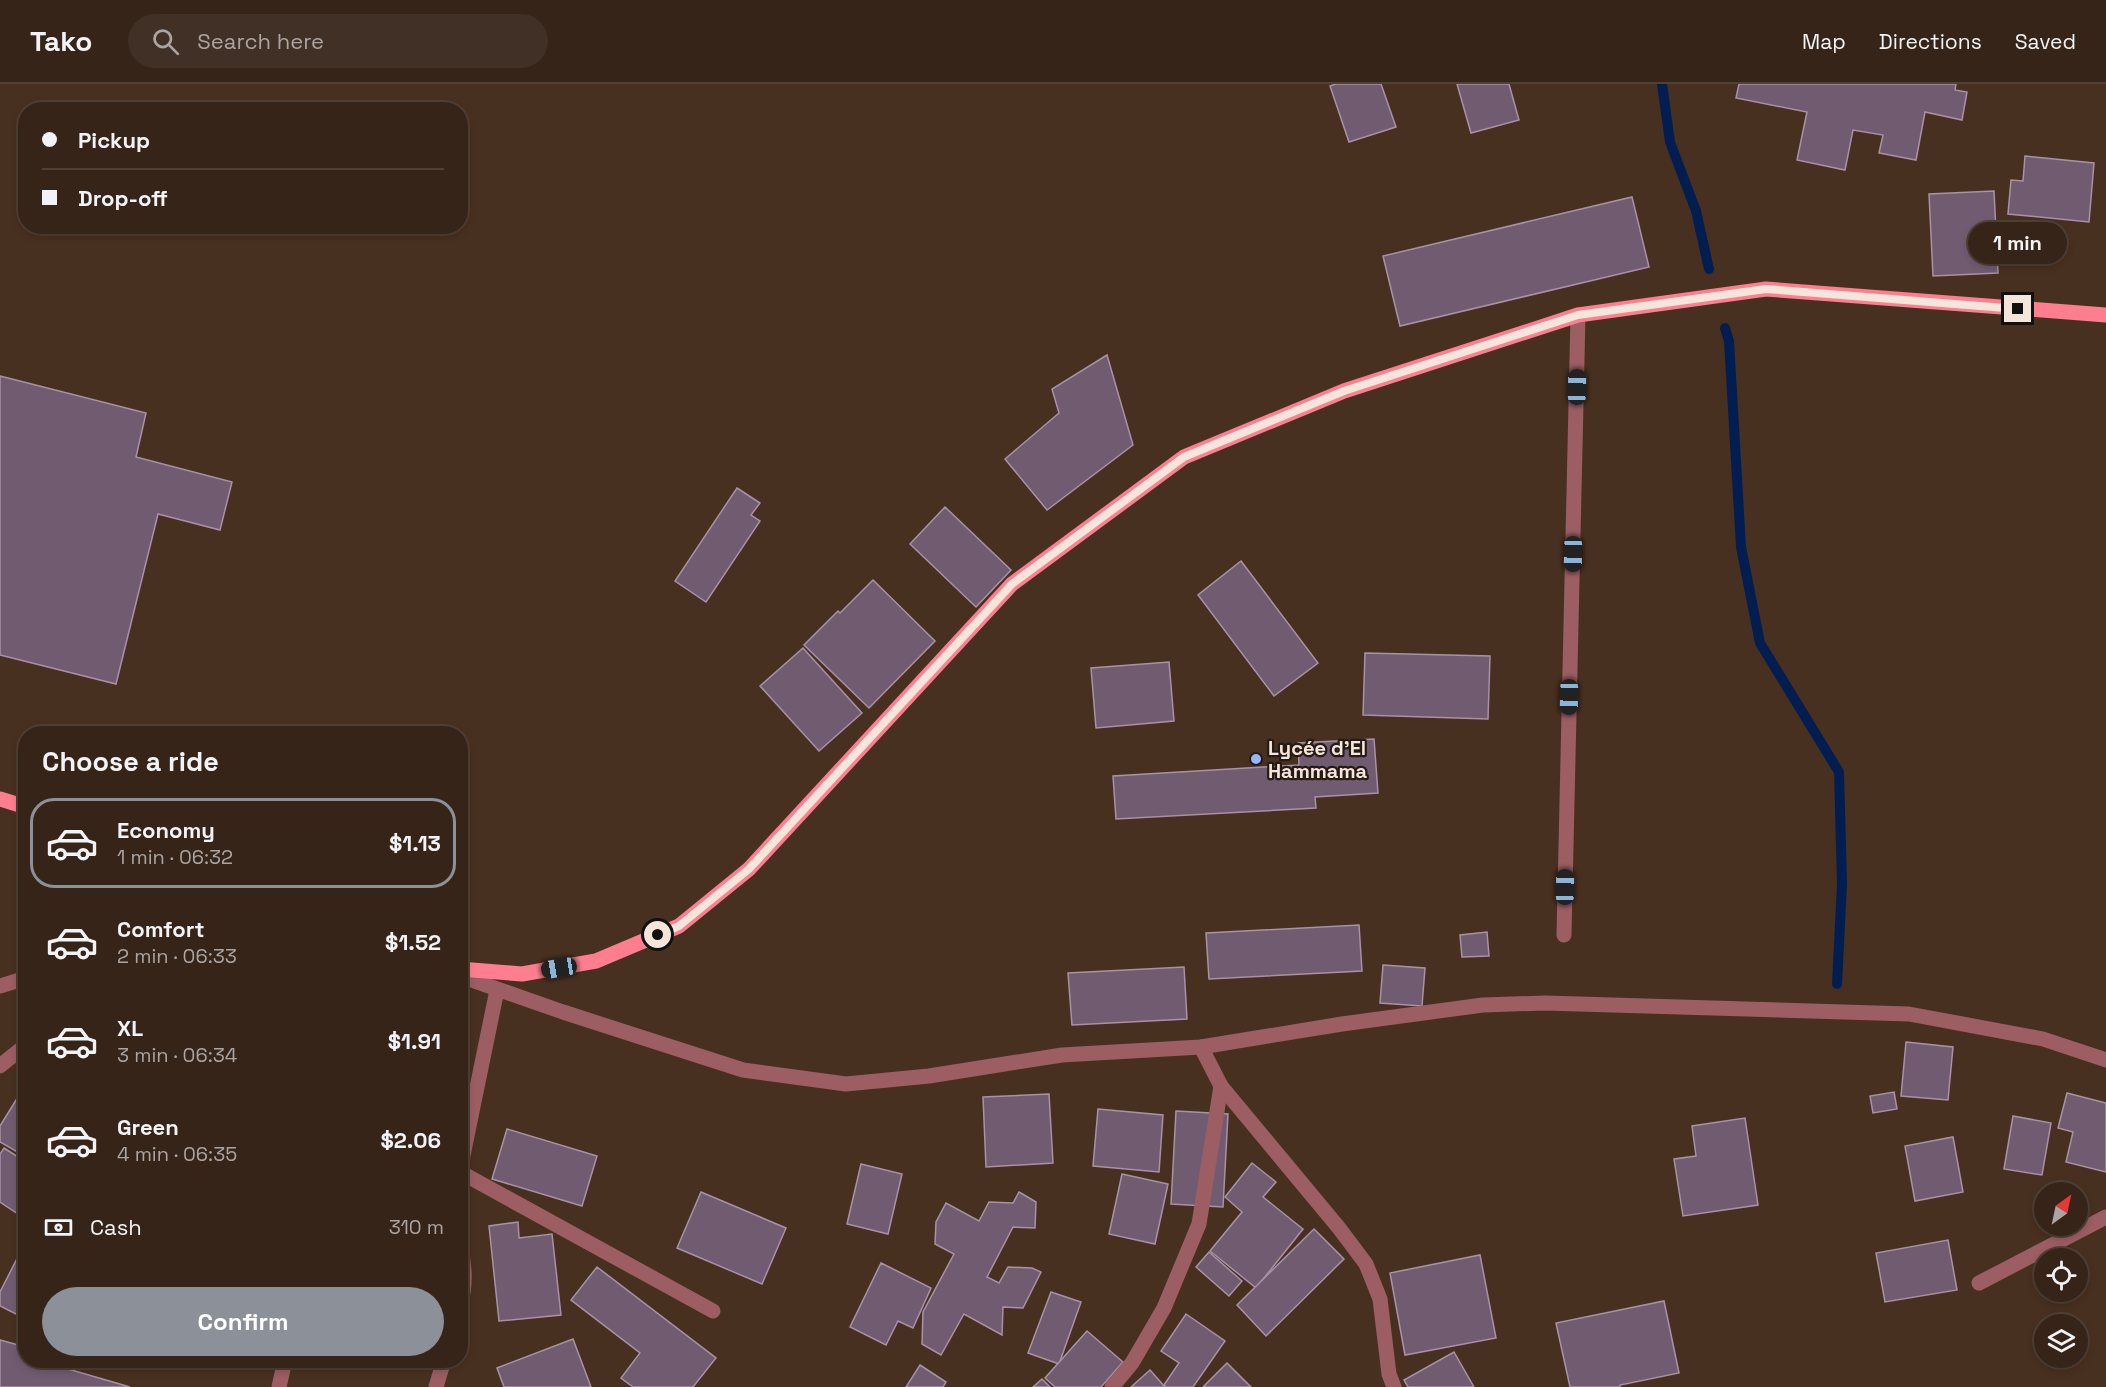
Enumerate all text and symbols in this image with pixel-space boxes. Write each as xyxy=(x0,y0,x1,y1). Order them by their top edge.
search box xyxy=(128,14,548,68)
text: Tako xyxy=(30,23,92,59)
icon: search xyxy=(149,25,182,58)
text: Search here xyxy=(197,27,324,55)
text: Map xyxy=(1802,28,1846,55)
text: Directions xyxy=(1879,28,1982,55)
text: Saved xyxy=(2015,28,2076,55)
text: Pickup xyxy=(78,126,150,154)
text: Drop-off xyxy=(78,184,168,212)
callout: 1 min xyxy=(1968,222,2068,264)
text: 1 min xyxy=(1993,230,2042,256)
route end xyxy=(2004,295,2031,322)
car xyxy=(1568,369,1586,405)
car xyxy=(1564,536,1582,572)
car xyxy=(1560,679,1578,715)
place label: Lycée d'El Hammama xyxy=(1268,735,1367,784)
text: Choose a ride xyxy=(42,744,219,779)
marker: Lycée d'El Hammama xyxy=(1249,752,1263,766)
icon: car xyxy=(45,816,99,870)
text: Economy xyxy=(117,816,215,844)
text: $1.13 xyxy=(389,829,441,857)
text: 1 min · 06:32 xyxy=(117,844,233,870)
car xyxy=(1556,869,1574,905)
icon: car xyxy=(45,915,99,969)
text: Comfort xyxy=(117,915,205,943)
route start xyxy=(644,921,671,948)
text: $1.52 xyxy=(385,928,441,956)
text: 2 min · 06:33 xyxy=(117,943,237,969)
car xyxy=(540,956,578,980)
icon: car xyxy=(45,1014,99,1068)
text: XL xyxy=(117,1014,143,1042)
text: $1.91 xyxy=(388,1027,441,1055)
text: 3 min · 06:34 xyxy=(117,1042,237,1068)
icon: car xyxy=(45,1113,99,1167)
text: Green xyxy=(117,1113,179,1141)
text: $2.06 xyxy=(380,1126,441,1154)
text: 4 min · 06:35 xyxy=(117,1141,237,1167)
north arrow xyxy=(2034,1182,2088,1236)
map controls xyxy=(2034,1182,2088,1368)
icon: cash xyxy=(42,1211,75,1244)
text: Cash xyxy=(90,1213,142,1241)
text: 310 m xyxy=(389,1214,444,1240)
button: locate xyxy=(2034,1248,2088,1302)
button: Confirm xyxy=(42,1287,444,1356)
button: layers xyxy=(2034,1314,2088,1368)

